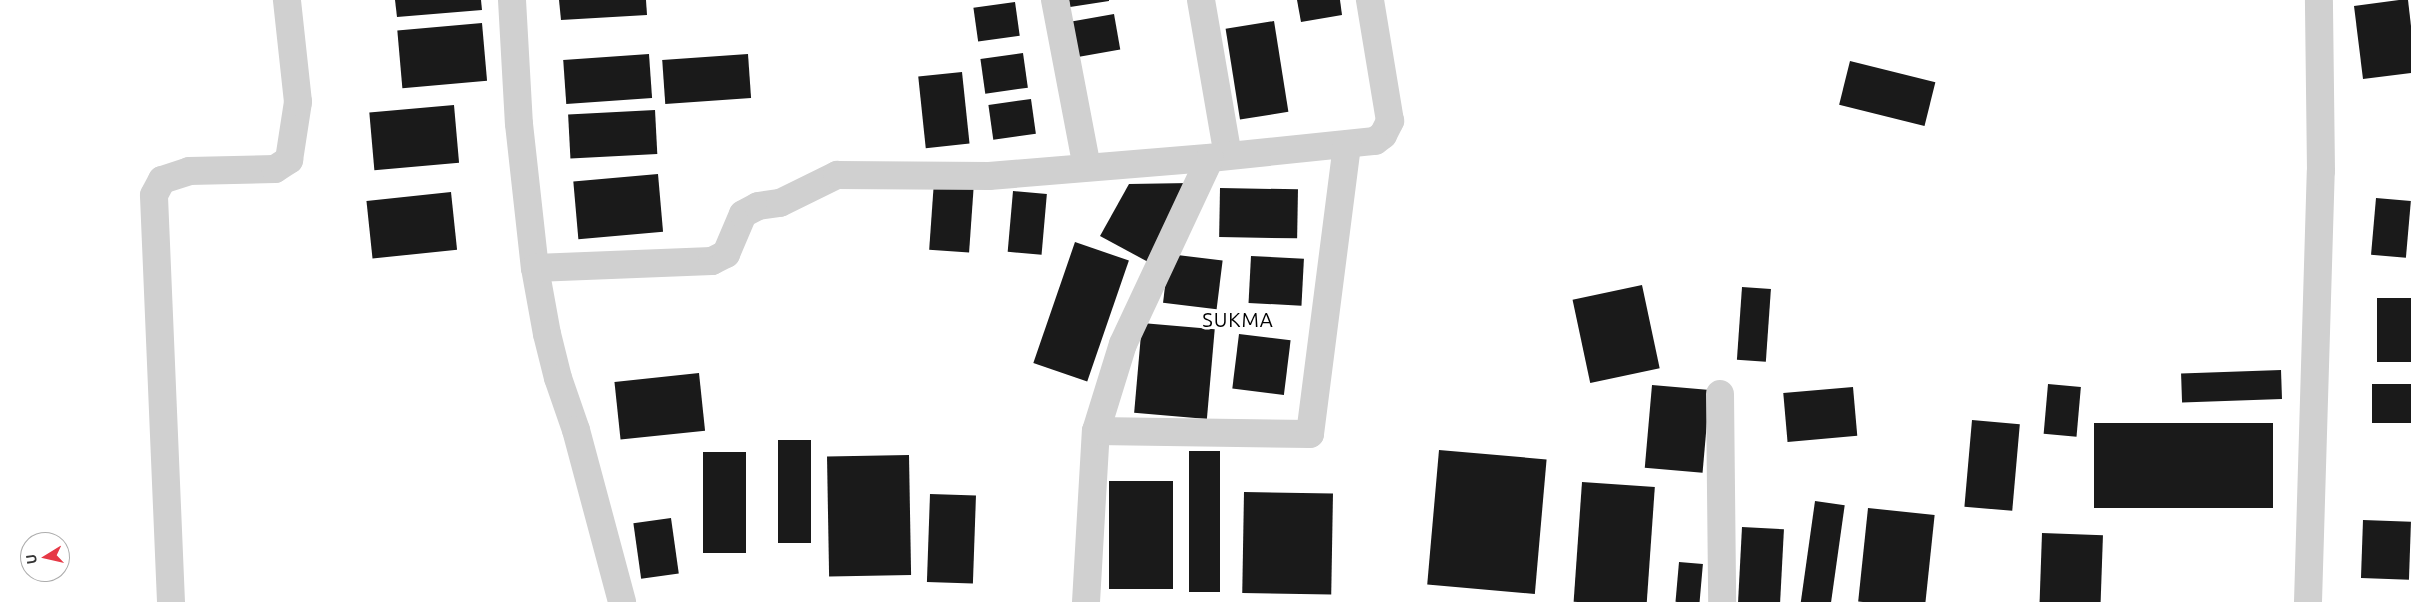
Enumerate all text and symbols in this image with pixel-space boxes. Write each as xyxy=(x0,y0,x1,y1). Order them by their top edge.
district label: SUKMA xyxy=(1202,307,1274,331)
north arrow xyxy=(20,532,70,582)
text: U xyxy=(23,553,40,565)

